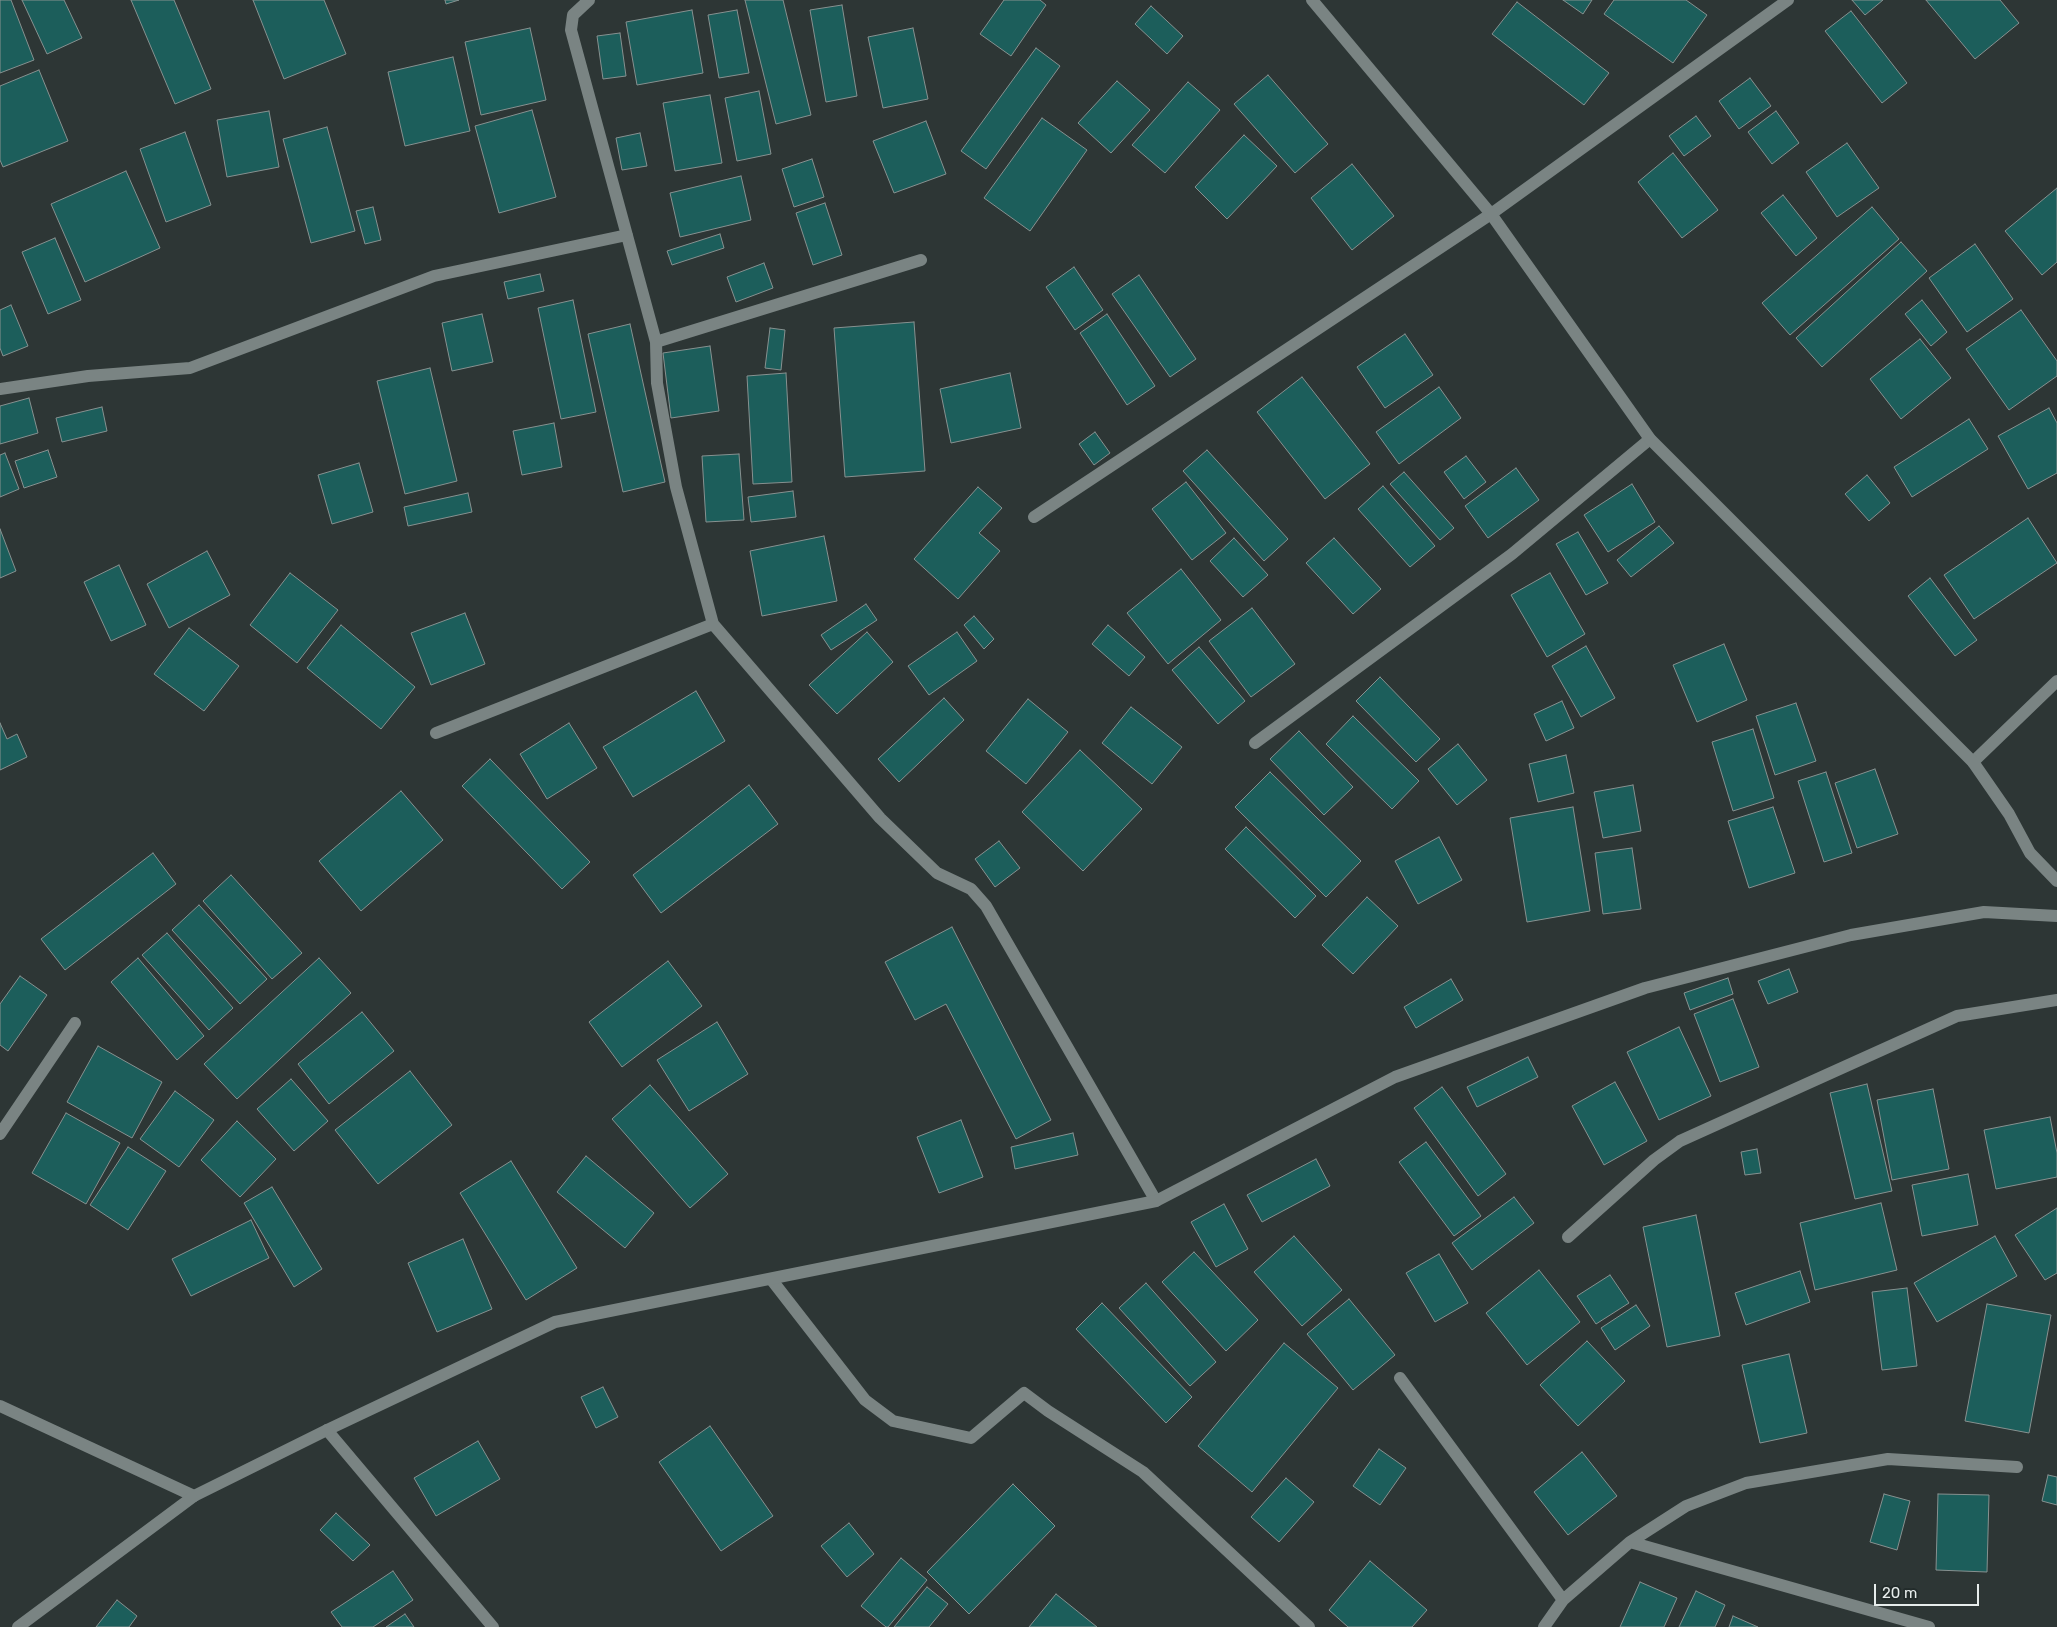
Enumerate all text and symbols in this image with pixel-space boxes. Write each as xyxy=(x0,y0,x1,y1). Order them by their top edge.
scale bar xyxy=(1877,1574,1982,1606)
text: 20 m xyxy=(1882,1584,1917,1602)

